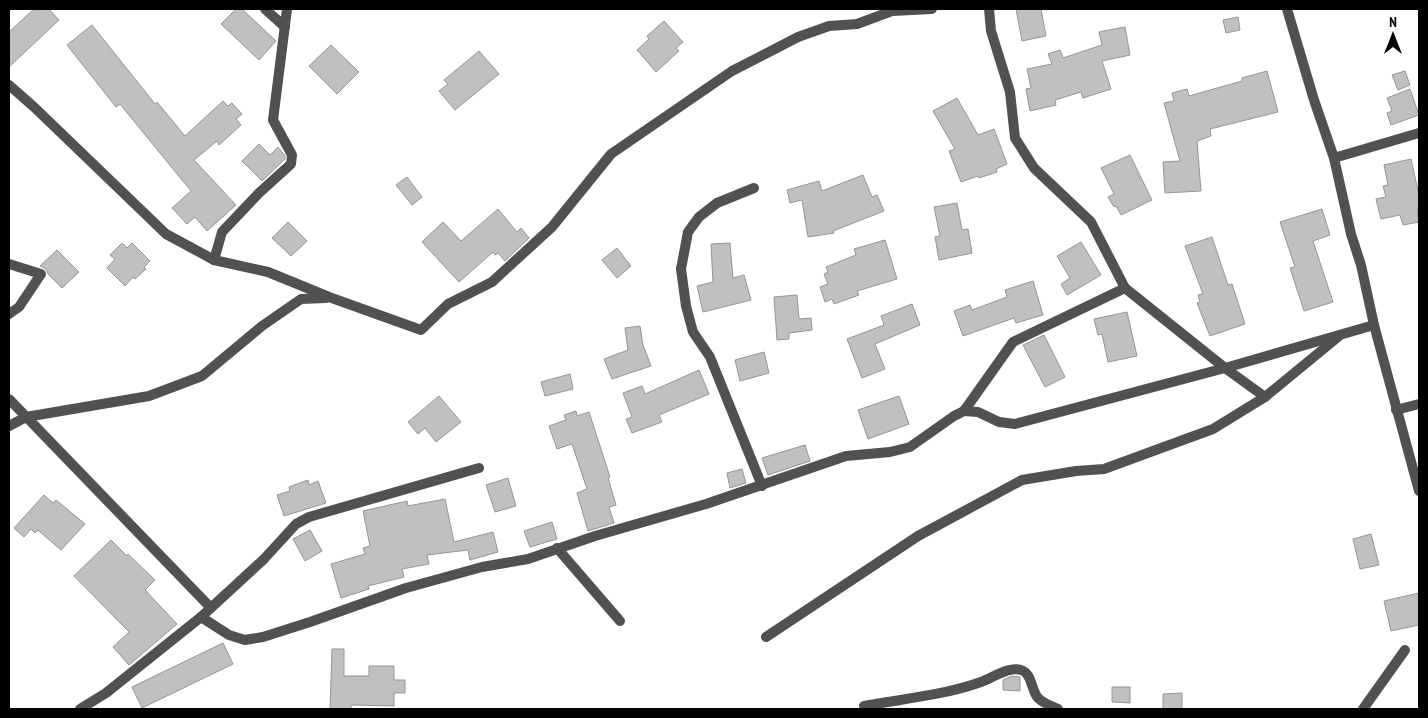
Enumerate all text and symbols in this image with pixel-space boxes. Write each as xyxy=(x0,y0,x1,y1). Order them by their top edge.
north arrow xyxy=(1368,10,1418,60)
text: N xyxy=(1389,13,1397,31)

